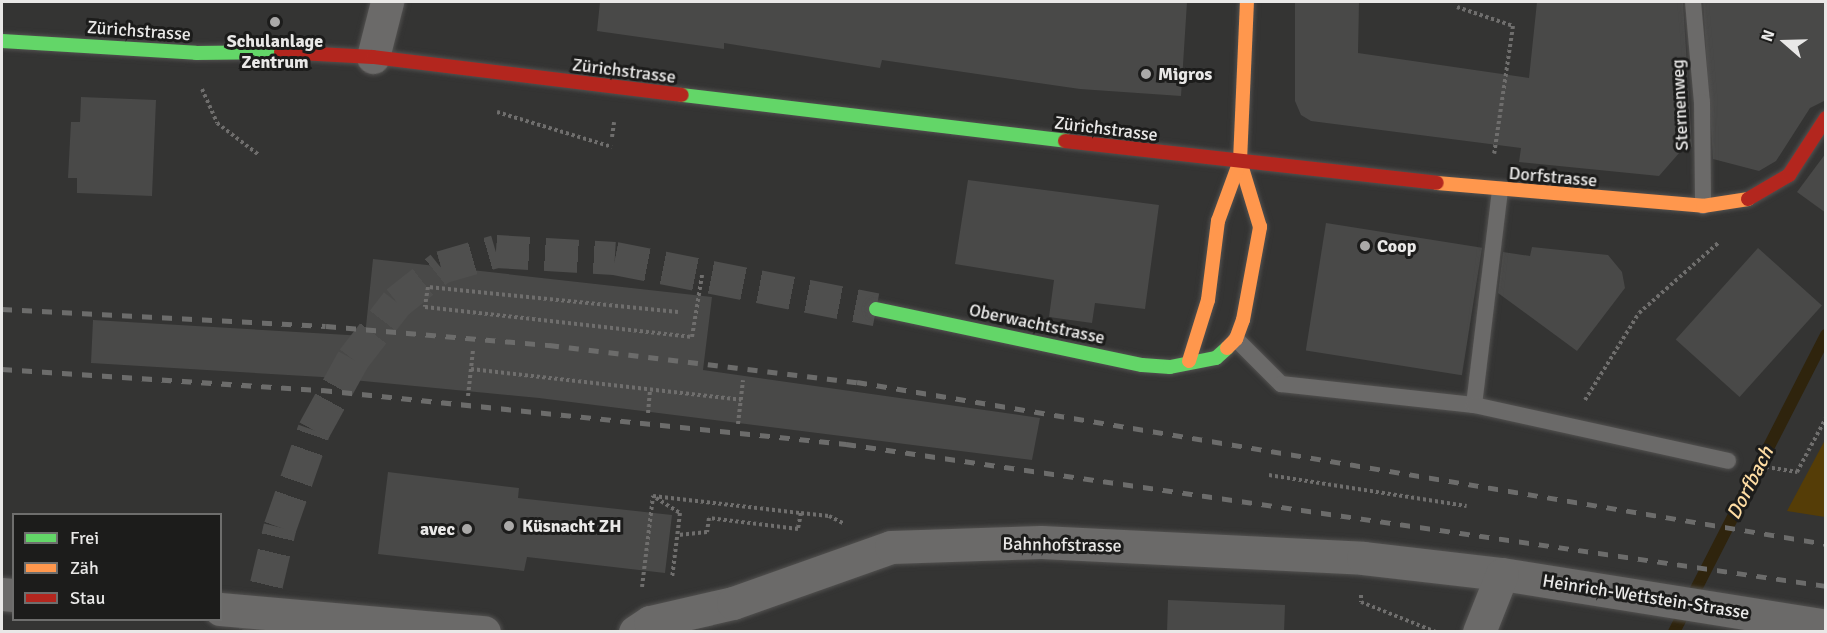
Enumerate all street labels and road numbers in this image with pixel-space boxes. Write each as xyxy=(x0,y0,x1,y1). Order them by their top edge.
street label: Zürichstrasse xyxy=(86,17,192,45)
street label: Zürichstrasse xyxy=(571,54,677,88)
street label: Sternenweg xyxy=(1667,59,1693,151)
street label: Zürichstrasse xyxy=(1053,112,1159,146)
street label: Dorfstrasse xyxy=(1508,162,1598,192)
street label: Oberwachtstrasse xyxy=(967,299,1107,349)
street label: Bahnhofstrasse xyxy=(1002,533,1122,557)
street label: Heinrich-Wettstein-Strasse xyxy=(1541,570,1751,624)

